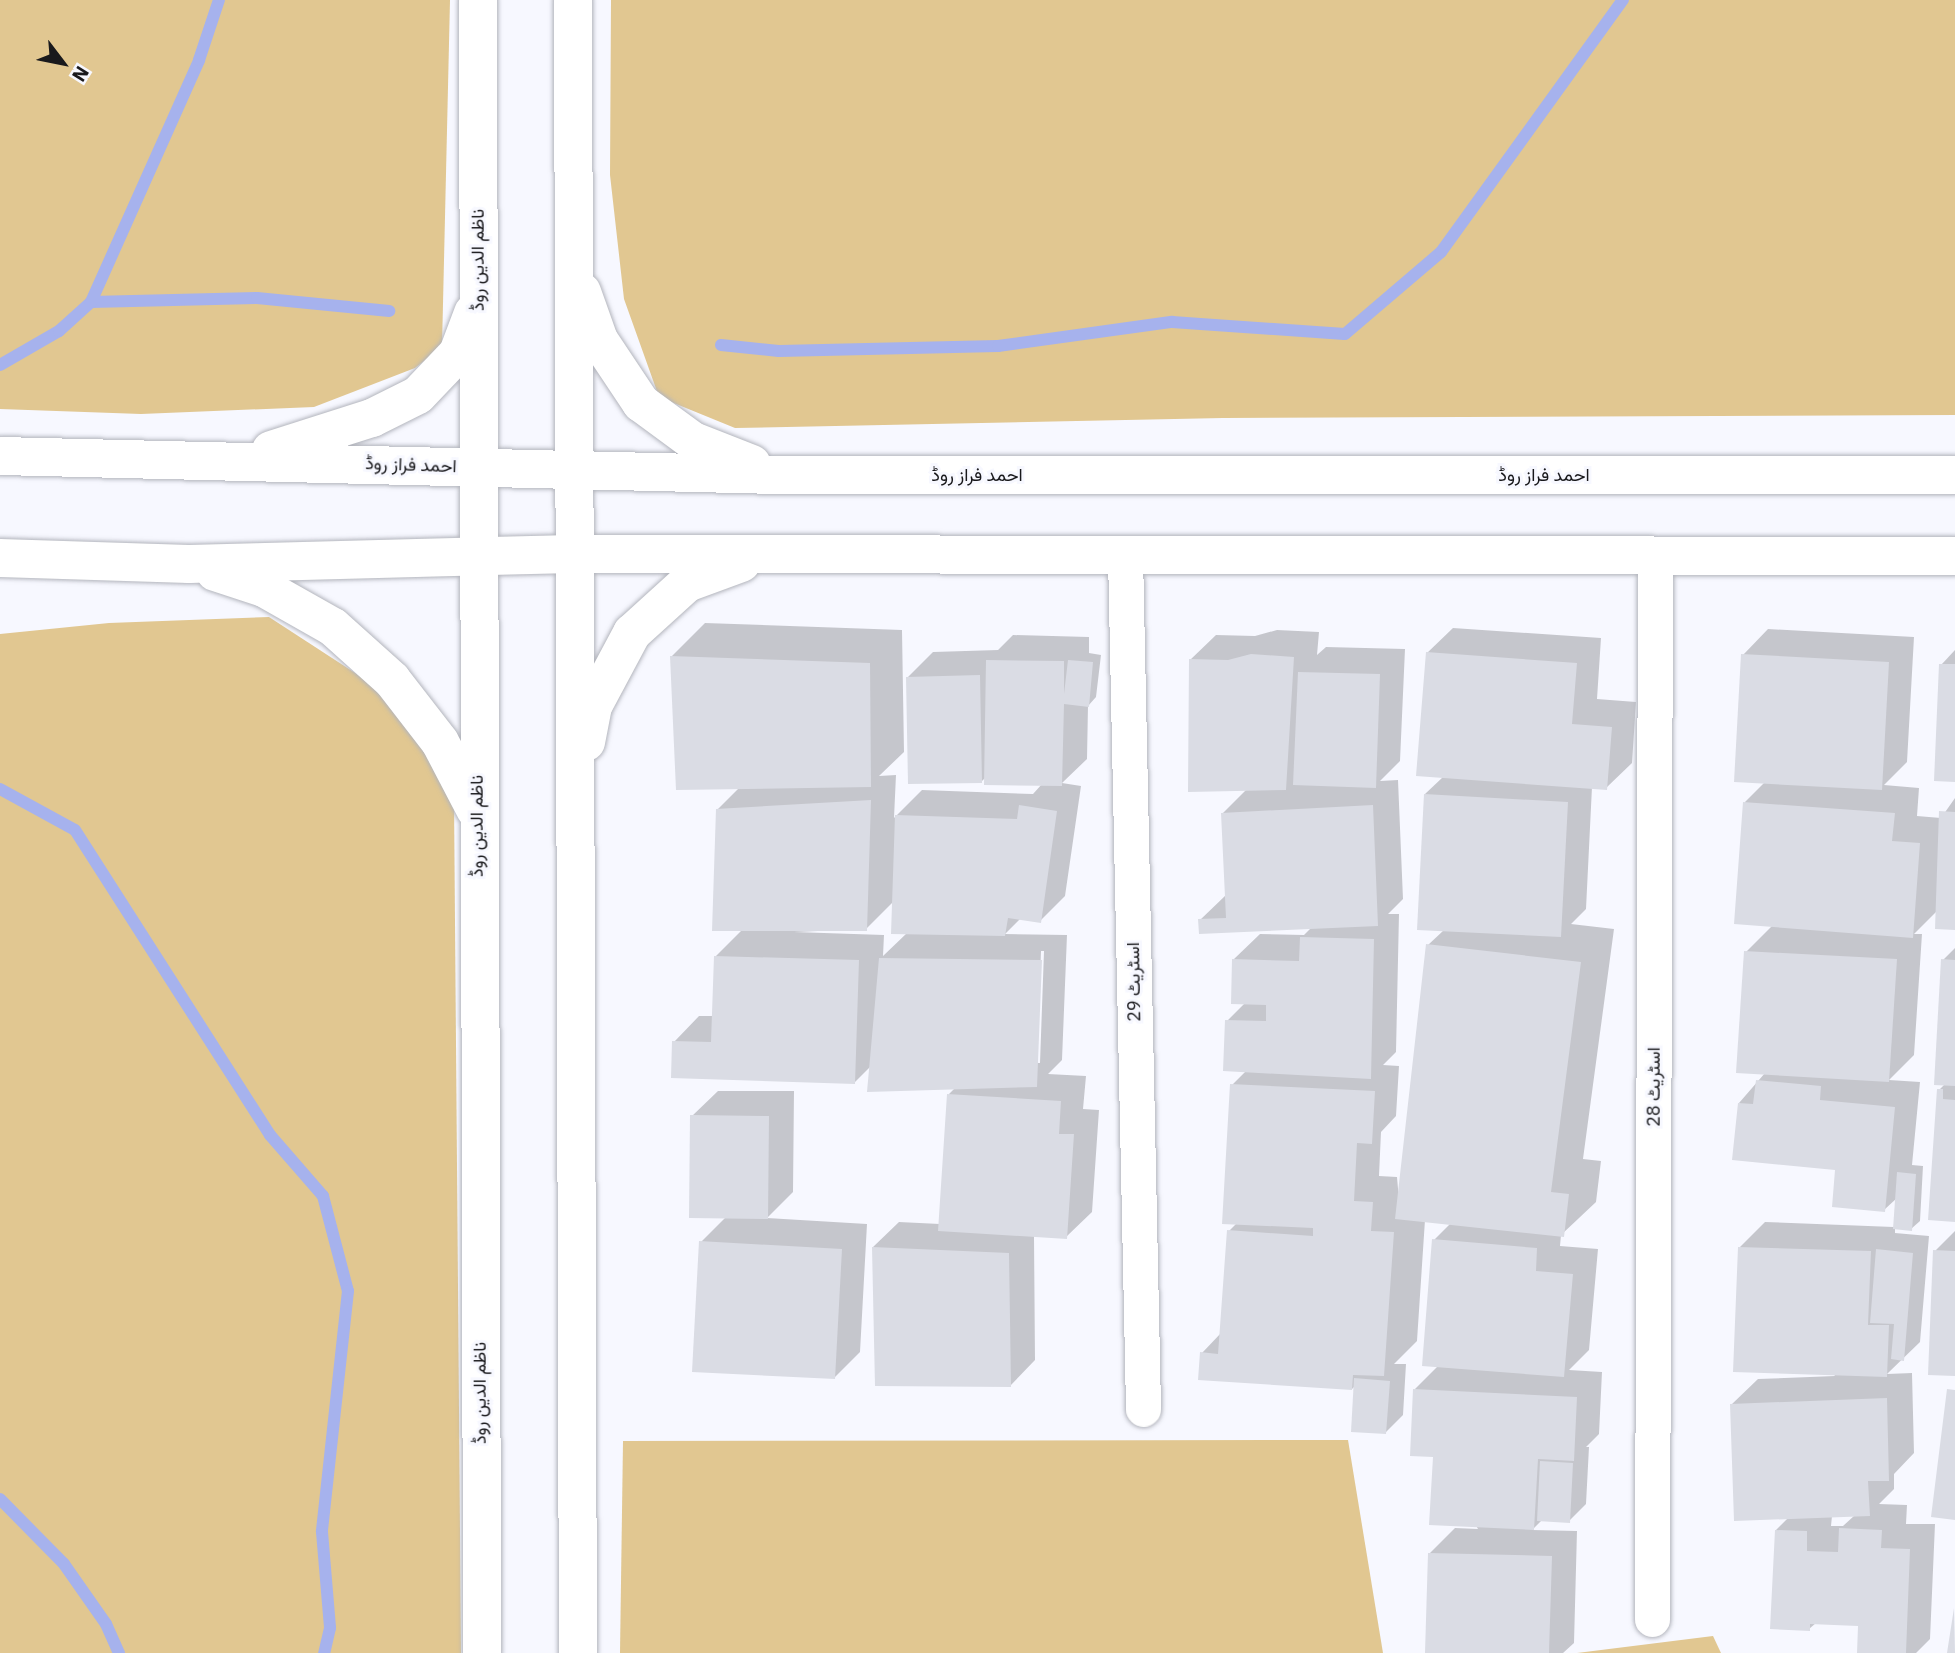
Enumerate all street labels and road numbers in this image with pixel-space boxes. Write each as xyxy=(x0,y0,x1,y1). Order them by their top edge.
street label: ناظم الدین روڈ xyxy=(467,209,489,311)
street label: احمد فراز روڈ xyxy=(365,453,457,477)
street label: احمد فراز روڈ xyxy=(931,464,1023,486)
street label: احمد فراز روڈ xyxy=(1498,464,1590,486)
street label: ناظم الدین روڈ xyxy=(466,775,488,877)
street label: اسٹریٹ 29 xyxy=(1123,942,1145,1022)
street label: اسٹریٹ 28 xyxy=(1643,1047,1665,1127)
street label: ناظم الدین روڈ xyxy=(469,1342,491,1444)

